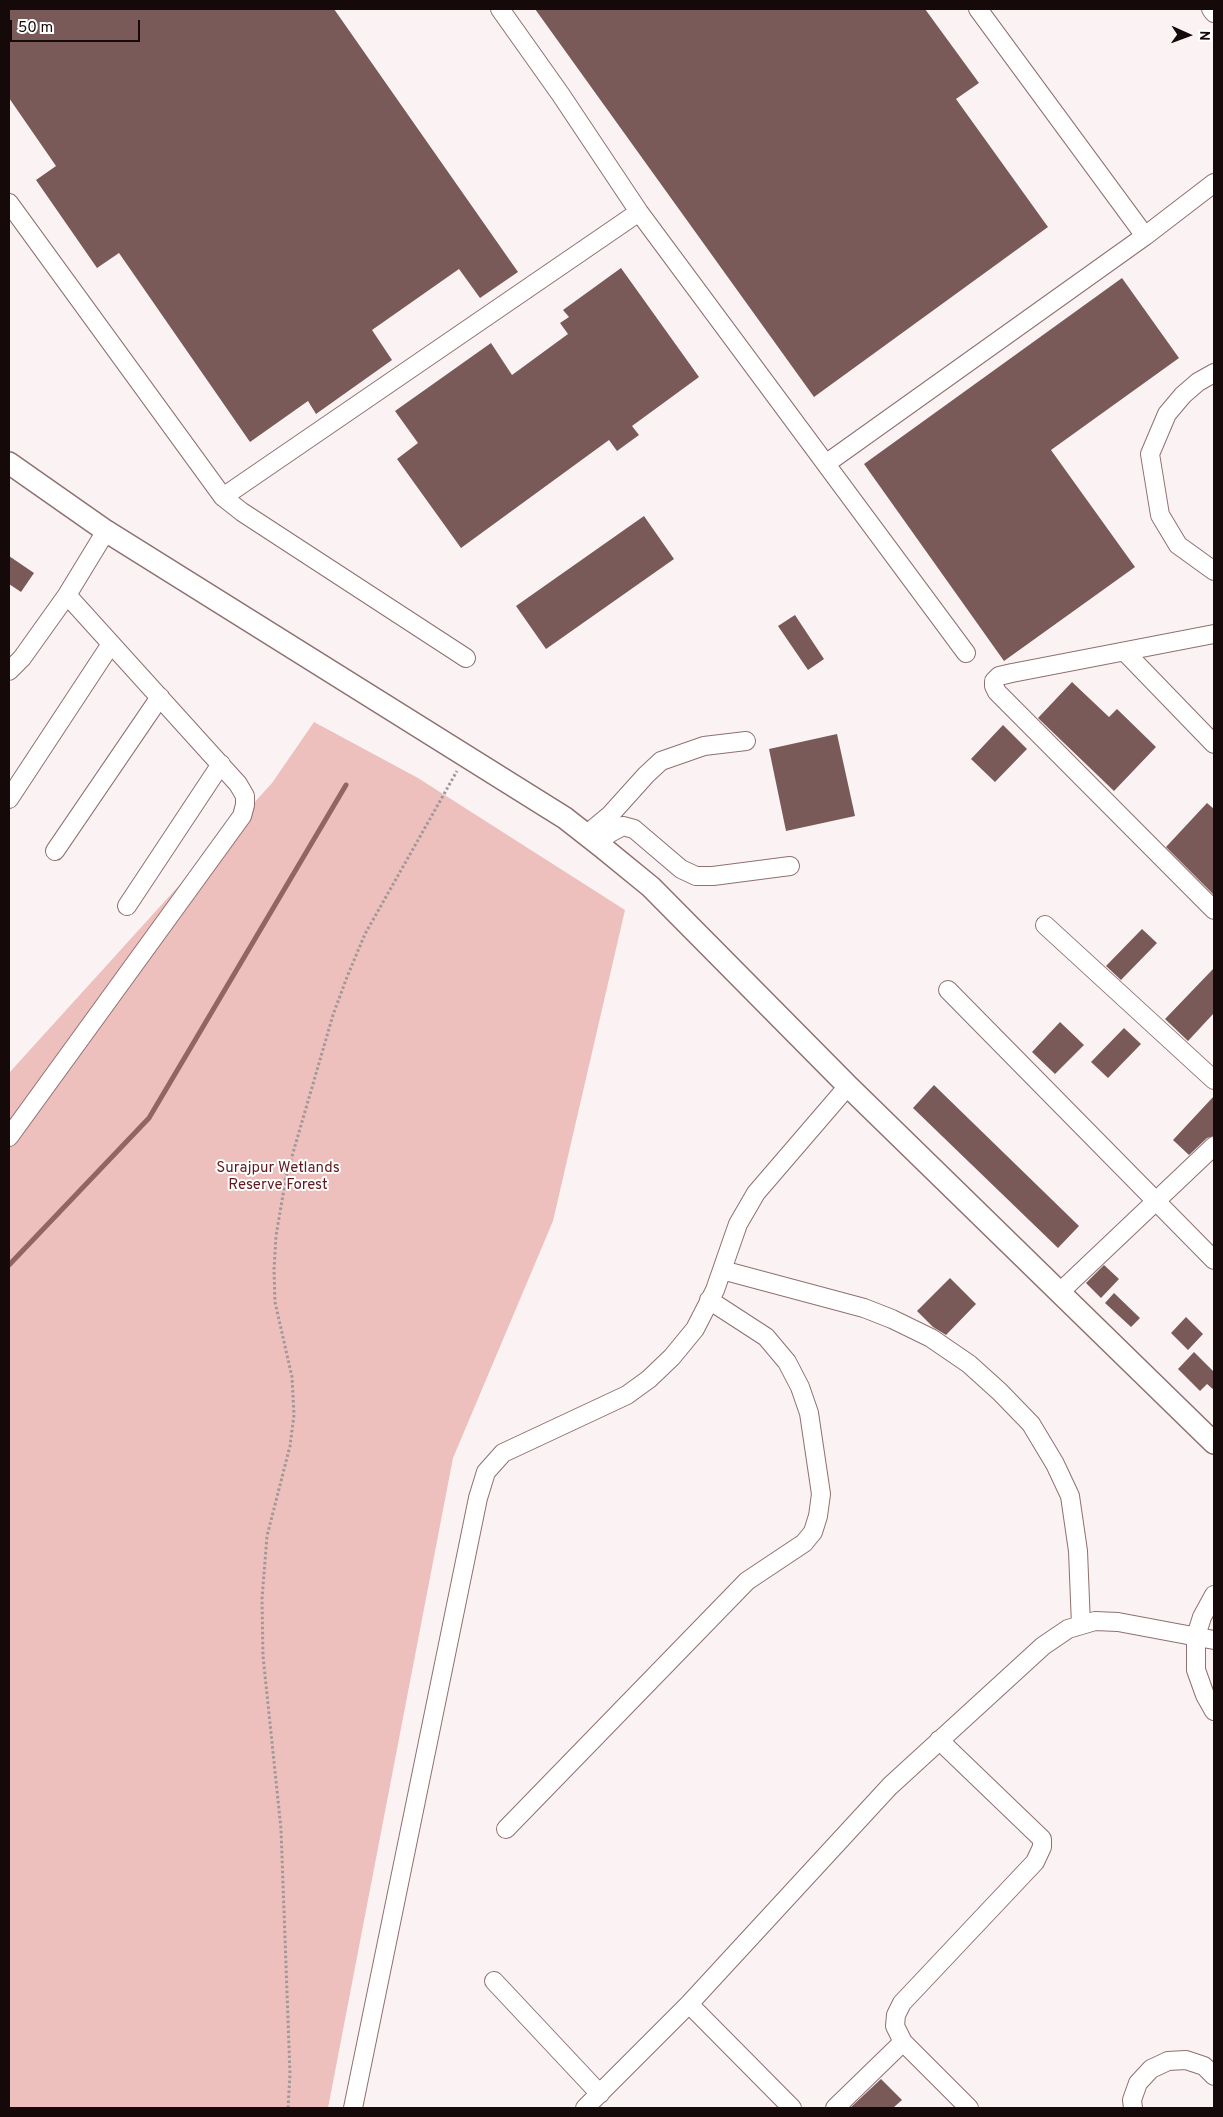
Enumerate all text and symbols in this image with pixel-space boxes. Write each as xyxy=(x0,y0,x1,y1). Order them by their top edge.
scale bar xyxy=(12,10,142,42)
north arrow xyxy=(1163,10,1213,60)
text: 50 m xyxy=(18,19,53,38)
text: N xyxy=(1195,30,1212,41)
park label: Surajpur Wetlands Reserve Forest xyxy=(216,1160,340,1195)

